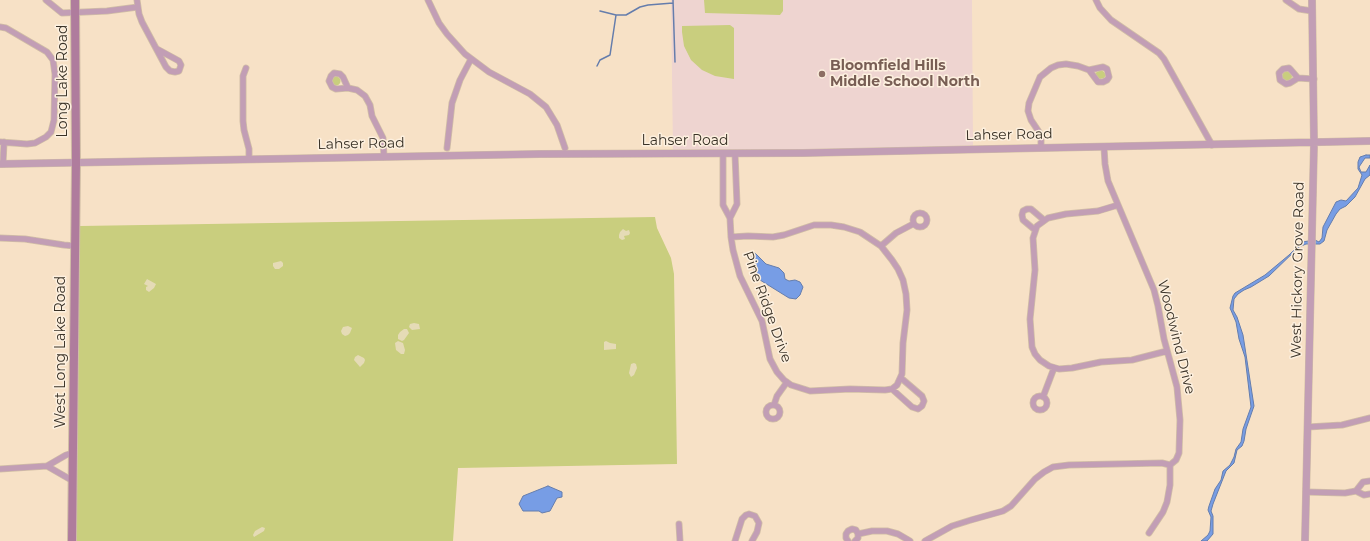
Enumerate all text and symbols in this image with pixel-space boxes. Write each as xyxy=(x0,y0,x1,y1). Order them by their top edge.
street label: Long Lake Road xyxy=(55,25,71,137)
place label: Bloomfield Hills Middle School North xyxy=(830,58,980,90)
marker: Bloomfield Hills Middle School North xyxy=(817,69,827,79)
street label: Lahser Road xyxy=(965,126,1053,144)
street label: Lahser Road xyxy=(641,133,729,149)
street label: Lahser Road xyxy=(317,135,405,153)
street label: West Hickory Grove Road xyxy=(1288,181,1308,359)
street label: Pine Ridge Drive xyxy=(739,249,795,365)
street label: West Long Lake Road xyxy=(53,276,69,428)
street label: Woodwind Drive xyxy=(1154,278,1198,396)

